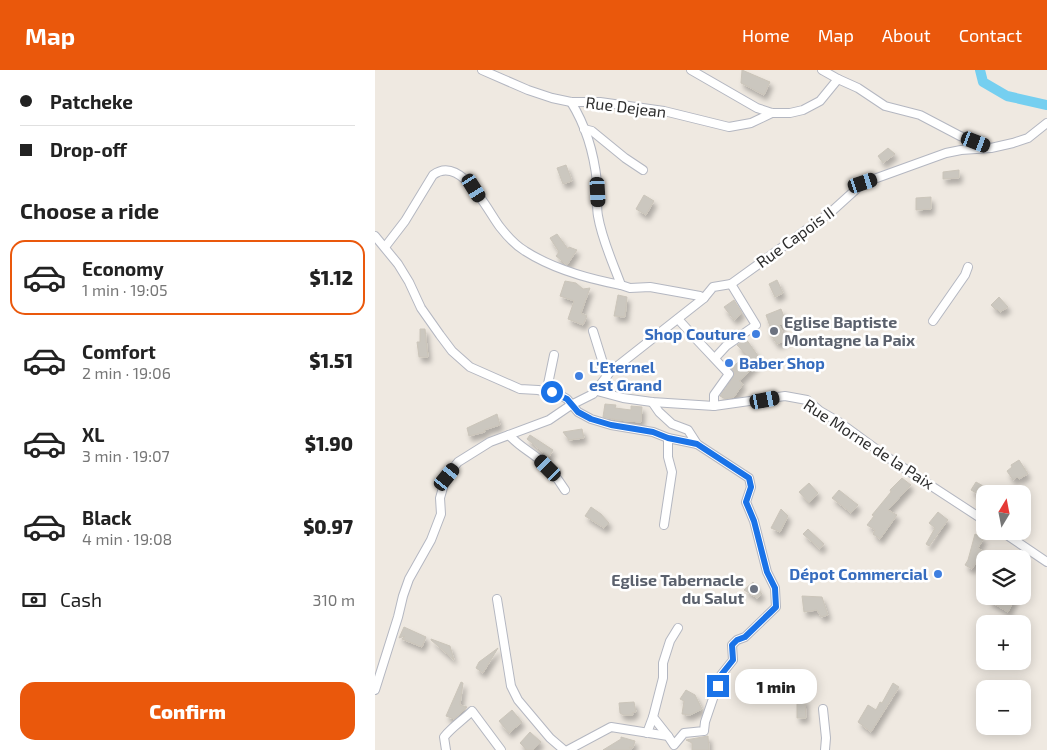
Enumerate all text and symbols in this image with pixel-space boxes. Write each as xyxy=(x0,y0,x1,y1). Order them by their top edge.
text: Map xyxy=(25,21,75,50)
text: Home xyxy=(742,24,790,46)
text: Map xyxy=(818,24,854,46)
text: About xyxy=(882,24,931,46)
text: Contact xyxy=(959,24,1022,46)
text: Patcheke xyxy=(50,90,133,113)
street label: Rue Dejean xyxy=(585,92,667,122)
car xyxy=(959,130,992,154)
text: Drop-off xyxy=(50,138,127,161)
car xyxy=(459,171,488,205)
car xyxy=(846,171,879,195)
car xyxy=(589,177,606,207)
text: Choose a ride xyxy=(20,197,159,223)
street label: Rue Capois II xyxy=(752,202,837,271)
icon: car xyxy=(22,255,67,300)
text: Economy xyxy=(82,257,164,280)
text: $1.12 xyxy=(310,266,353,289)
text: 1 min · 19:05 xyxy=(82,280,168,299)
place label: Eglise Baptiste Montagne la Paix xyxy=(784,312,915,349)
place label: Shop Couture xyxy=(644,324,746,343)
marker: Eglise Baptiste Montagne la Paix xyxy=(768,325,780,337)
marker: Shop Couture xyxy=(750,328,762,340)
icon: car xyxy=(22,338,67,383)
text: Comfort xyxy=(82,340,156,363)
text: $1.51 xyxy=(309,349,353,372)
place label: Baber Shop xyxy=(739,353,825,372)
place label: L'Eternel est Grand xyxy=(589,357,662,394)
marker: Baber Shop xyxy=(723,357,735,369)
text: 2 min · 19:06 xyxy=(82,363,171,382)
marker: L'Eternel est Grand xyxy=(573,370,585,382)
route start xyxy=(541,381,563,403)
car xyxy=(748,390,781,410)
street label: Rue Morne de la Paix xyxy=(801,394,938,493)
icon: car xyxy=(22,421,67,466)
text: XL xyxy=(82,423,104,446)
text: $1.90 xyxy=(305,432,353,455)
text: 3 min · 19:07 xyxy=(82,446,170,465)
car xyxy=(532,452,563,484)
car xyxy=(431,461,462,493)
north arrow xyxy=(976,485,1031,540)
map controls xyxy=(976,485,1031,735)
icon: car xyxy=(22,504,67,549)
text: Black xyxy=(82,506,132,529)
text: $0.97 xyxy=(303,515,353,538)
text: 4 min · 19:08 xyxy=(82,529,172,548)
button: layers xyxy=(976,550,1031,605)
place label: Dépot Commercial xyxy=(789,564,929,583)
marker: Dépot Commercial xyxy=(932,568,944,580)
place label: Eglise Tabernacle du Salut xyxy=(611,570,744,607)
marker: Eglise Tabernacle du Salut xyxy=(748,583,760,595)
icon: cash xyxy=(20,586,48,614)
text: Cash xyxy=(60,588,102,611)
text: 310 m xyxy=(313,590,355,609)
button: + xyxy=(976,615,1031,670)
callout: 1 min xyxy=(735,668,818,704)
route end xyxy=(707,675,729,697)
text: 1 min xyxy=(756,677,796,696)
button: − xyxy=(976,680,1031,735)
button: Confirm xyxy=(20,682,355,740)

